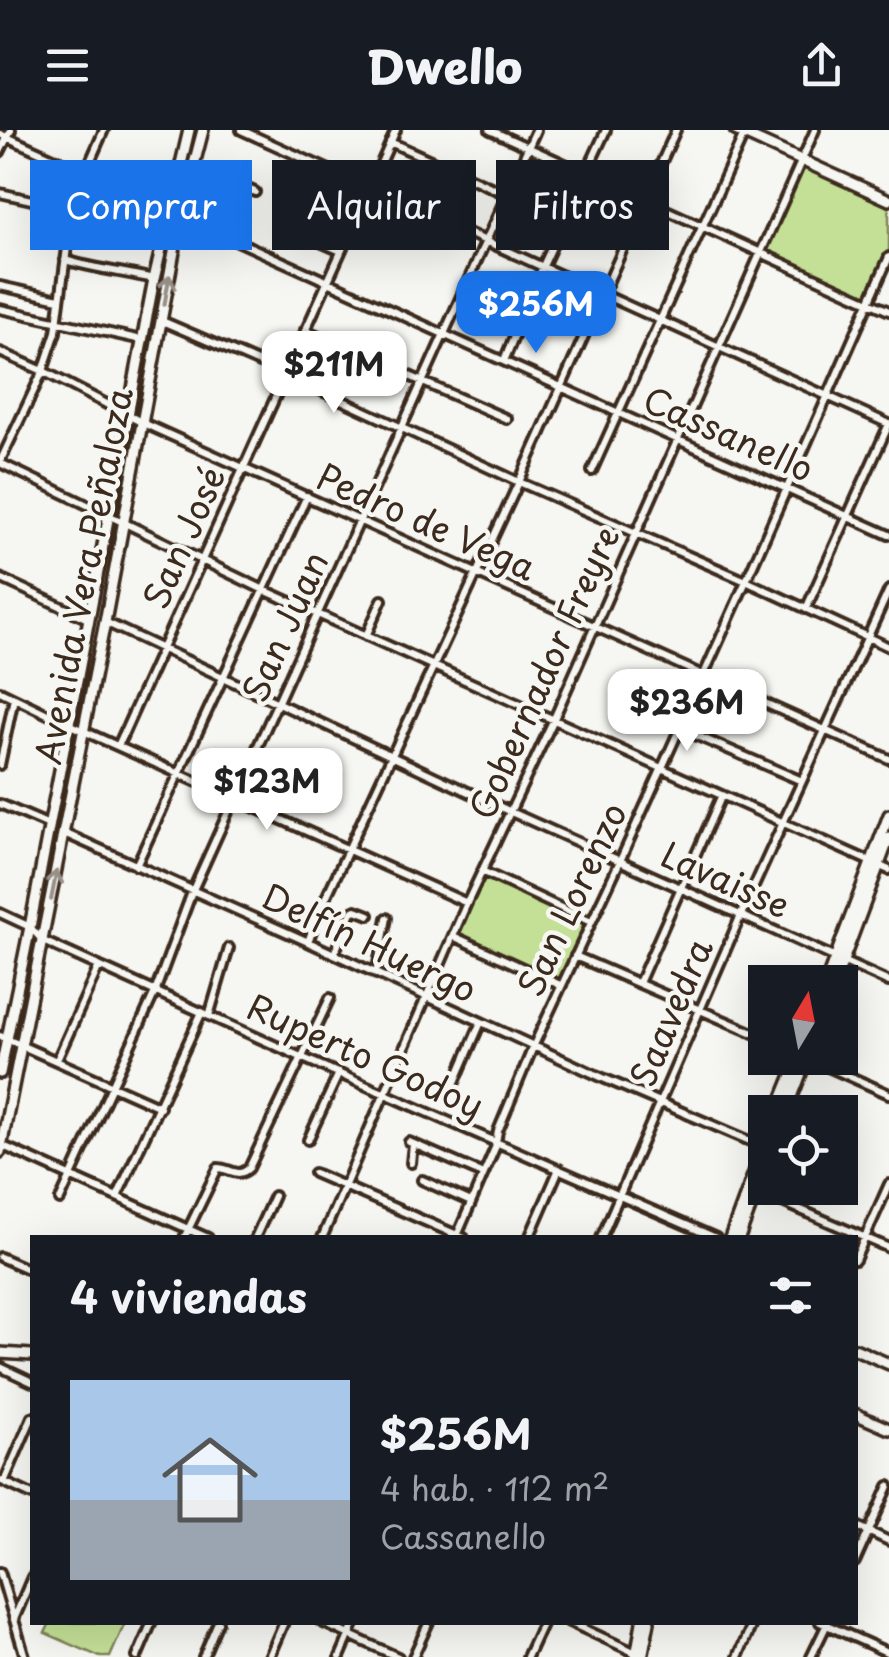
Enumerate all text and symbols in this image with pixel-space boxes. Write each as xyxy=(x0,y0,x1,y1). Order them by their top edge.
text: Dwello xyxy=(367,31,522,99)
icon: menu xyxy=(40,38,95,93)
icon: share xyxy=(794,38,849,93)
chip: Comprar xyxy=(30,160,252,250)
chip: Alquilar xyxy=(272,160,476,250)
chip: Filtros xyxy=(496,160,669,250)
pin: $256M xyxy=(466,271,606,356)
one-way arrow xyxy=(158,275,177,307)
text: $256M xyxy=(478,279,594,327)
pin: $211M xyxy=(264,331,404,416)
text: $211M xyxy=(284,339,384,387)
street label: Cassanello xyxy=(635,372,823,494)
street label: Avenida Vera Peñaloza xyxy=(20,383,145,768)
street label: Pedro de Vega xyxy=(309,449,545,593)
street label: San José xyxy=(128,457,238,617)
street label: Gobernador Freyre xyxy=(454,517,631,827)
street label: San Juan xyxy=(227,542,340,710)
pin: $236M xyxy=(617,669,757,754)
text: $236M xyxy=(630,677,744,725)
pin: $123M xyxy=(197,748,337,833)
text: $123M xyxy=(214,756,320,804)
street label: San Lorenzo xyxy=(503,793,639,1005)
street label: Lavaisse xyxy=(653,827,799,931)
one-way arrow xyxy=(45,869,64,901)
street label: Delfín Huergo xyxy=(254,869,486,1015)
street label: Saavedra xyxy=(615,930,725,1094)
north arrow xyxy=(748,965,858,1075)
map controls xyxy=(748,965,858,1205)
street label: Ruperto Godoy xyxy=(239,979,493,1131)
button: locate xyxy=(748,1095,858,1205)
text: 4 viviendas xyxy=(70,1264,307,1327)
icon: filters xyxy=(763,1268,818,1323)
text: $256M xyxy=(380,1401,532,1464)
icon: home xyxy=(150,1420,270,1540)
text: 4 hab. · 112 m² xyxy=(380,1464,609,1512)
text: Cassanello xyxy=(380,1512,546,1560)

